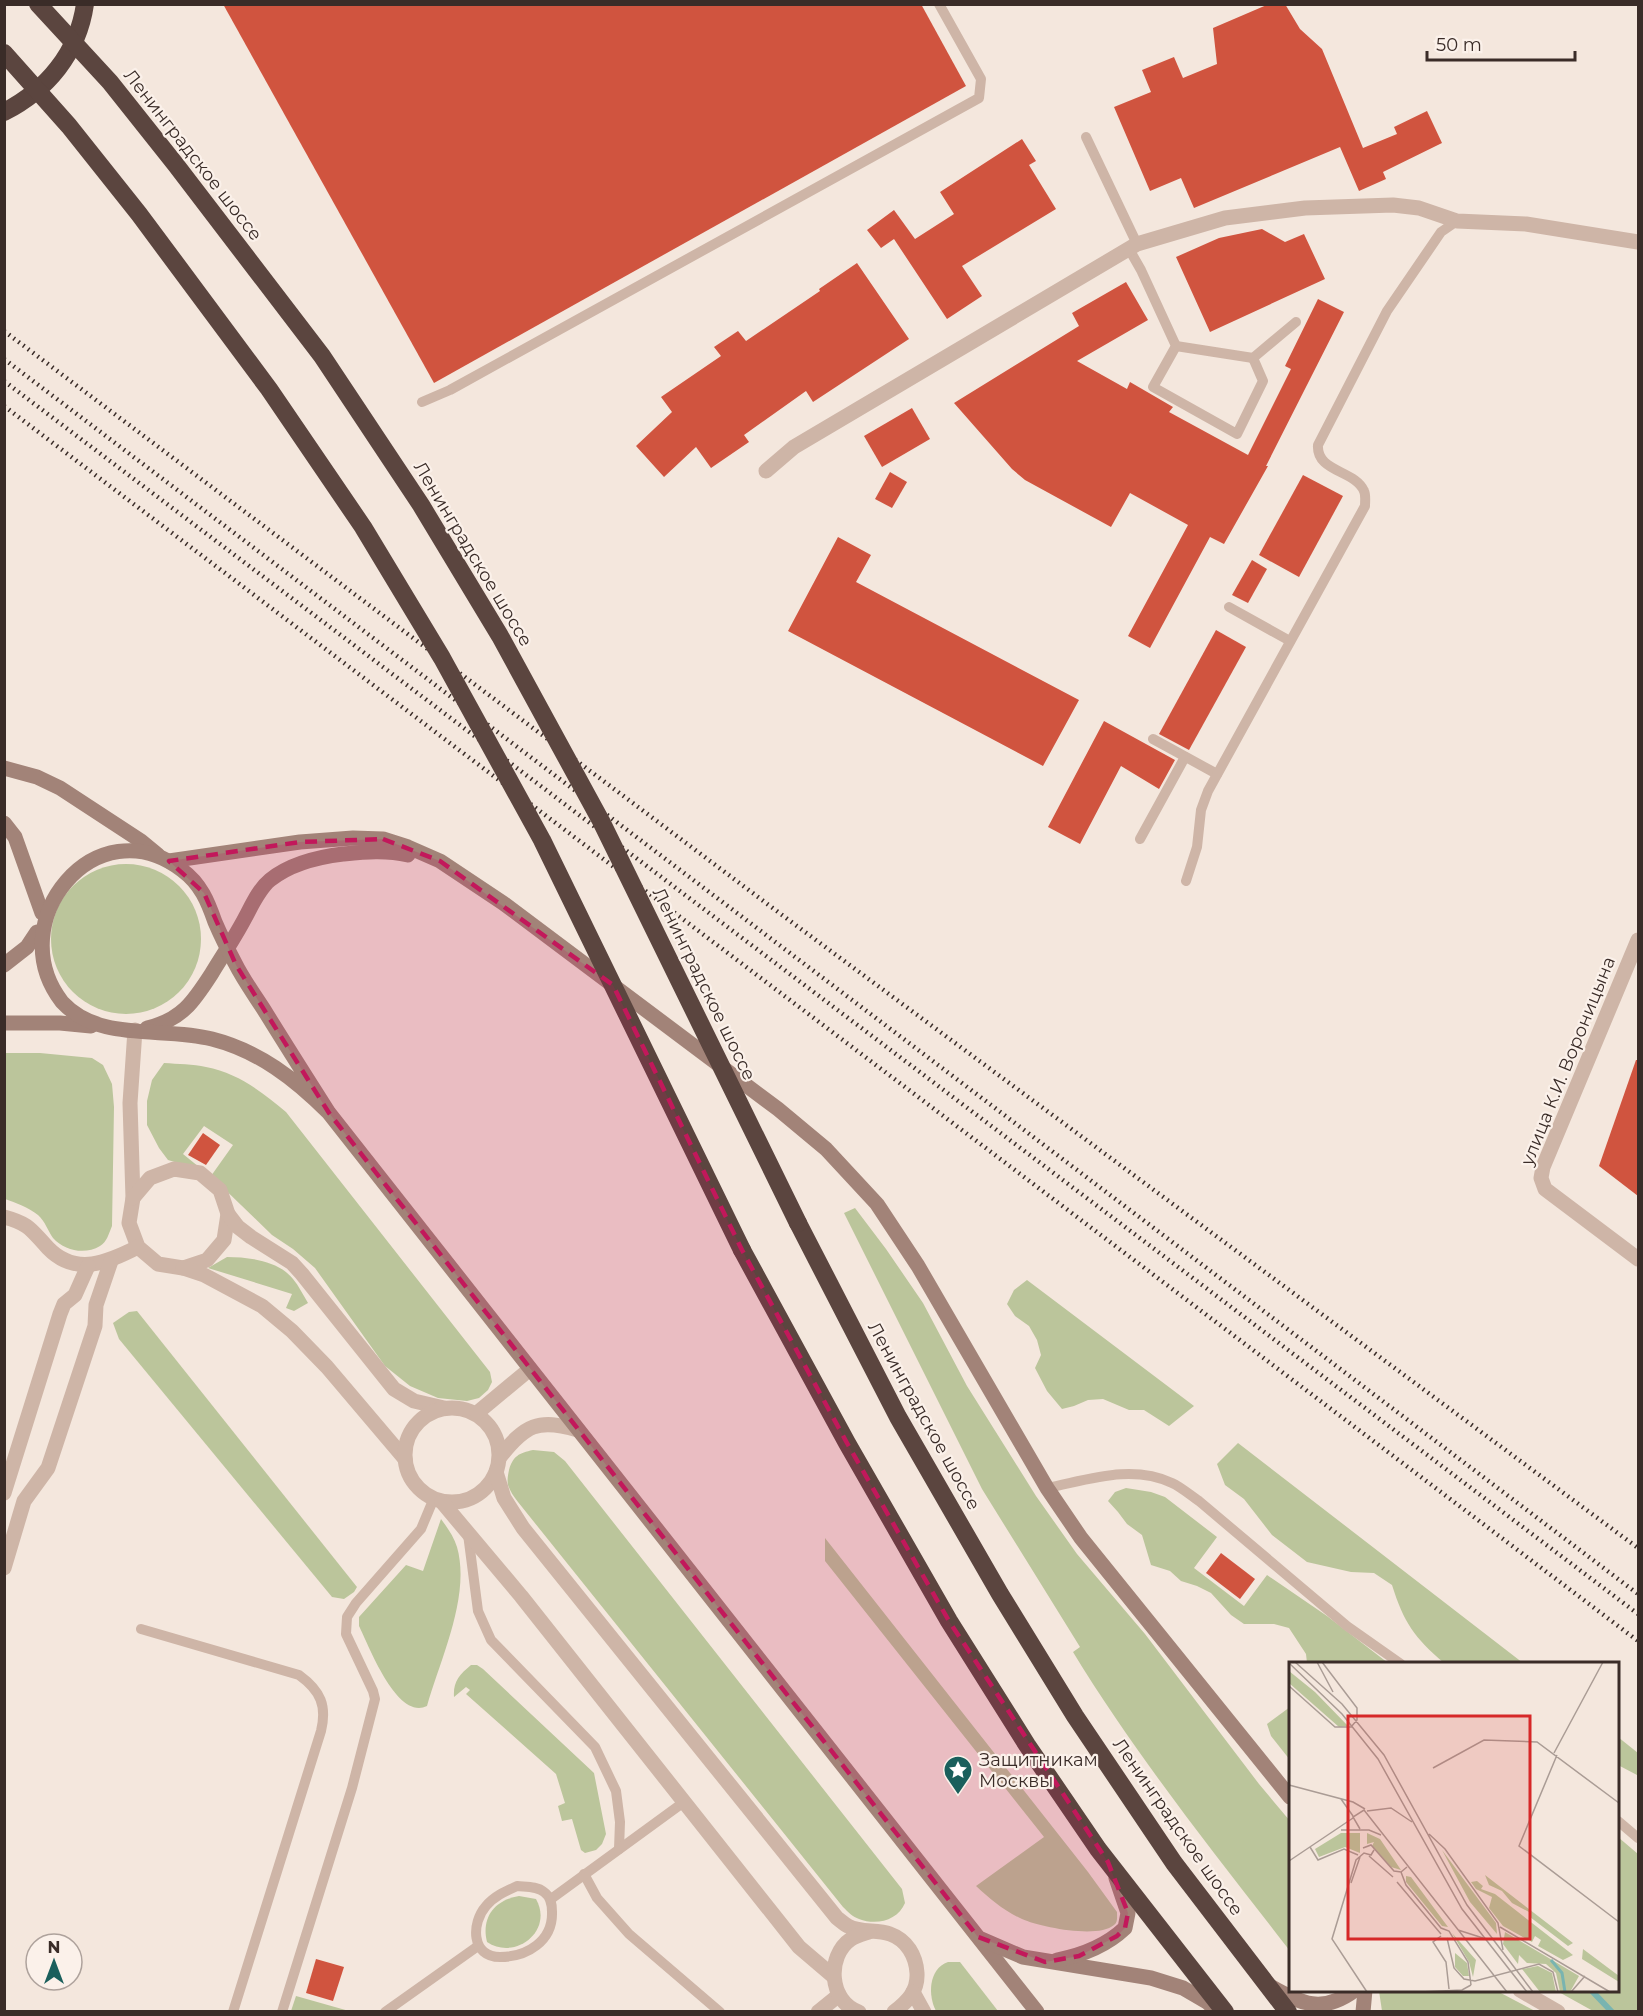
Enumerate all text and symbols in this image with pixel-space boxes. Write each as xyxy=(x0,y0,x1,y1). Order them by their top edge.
scale bar xyxy=(1427,24,1576,62)
text: 50 m xyxy=(1436,34,1482,56)
street label: Ленинградское шоссе xyxy=(119,65,267,245)
street label: Ленинградское шоссе xyxy=(409,458,537,650)
street label: Ленинградское шоссе xyxy=(648,884,760,1084)
street label: улица К.И. Вороницына xyxy=(1516,953,1620,1169)
street label: Ленинградское шоссе xyxy=(863,1318,985,1514)
inset map xyxy=(1289,1662,1619,1992)
street label: Ленинградское шоссе xyxy=(1108,1734,1248,1920)
place label: Защитникам Москвы xyxy=(979,1749,1098,1792)
place icon: Защитникам Москвы xyxy=(942,1754,974,1796)
north arrow xyxy=(24,1932,84,1992)
text: N xyxy=(48,1938,60,1957)

